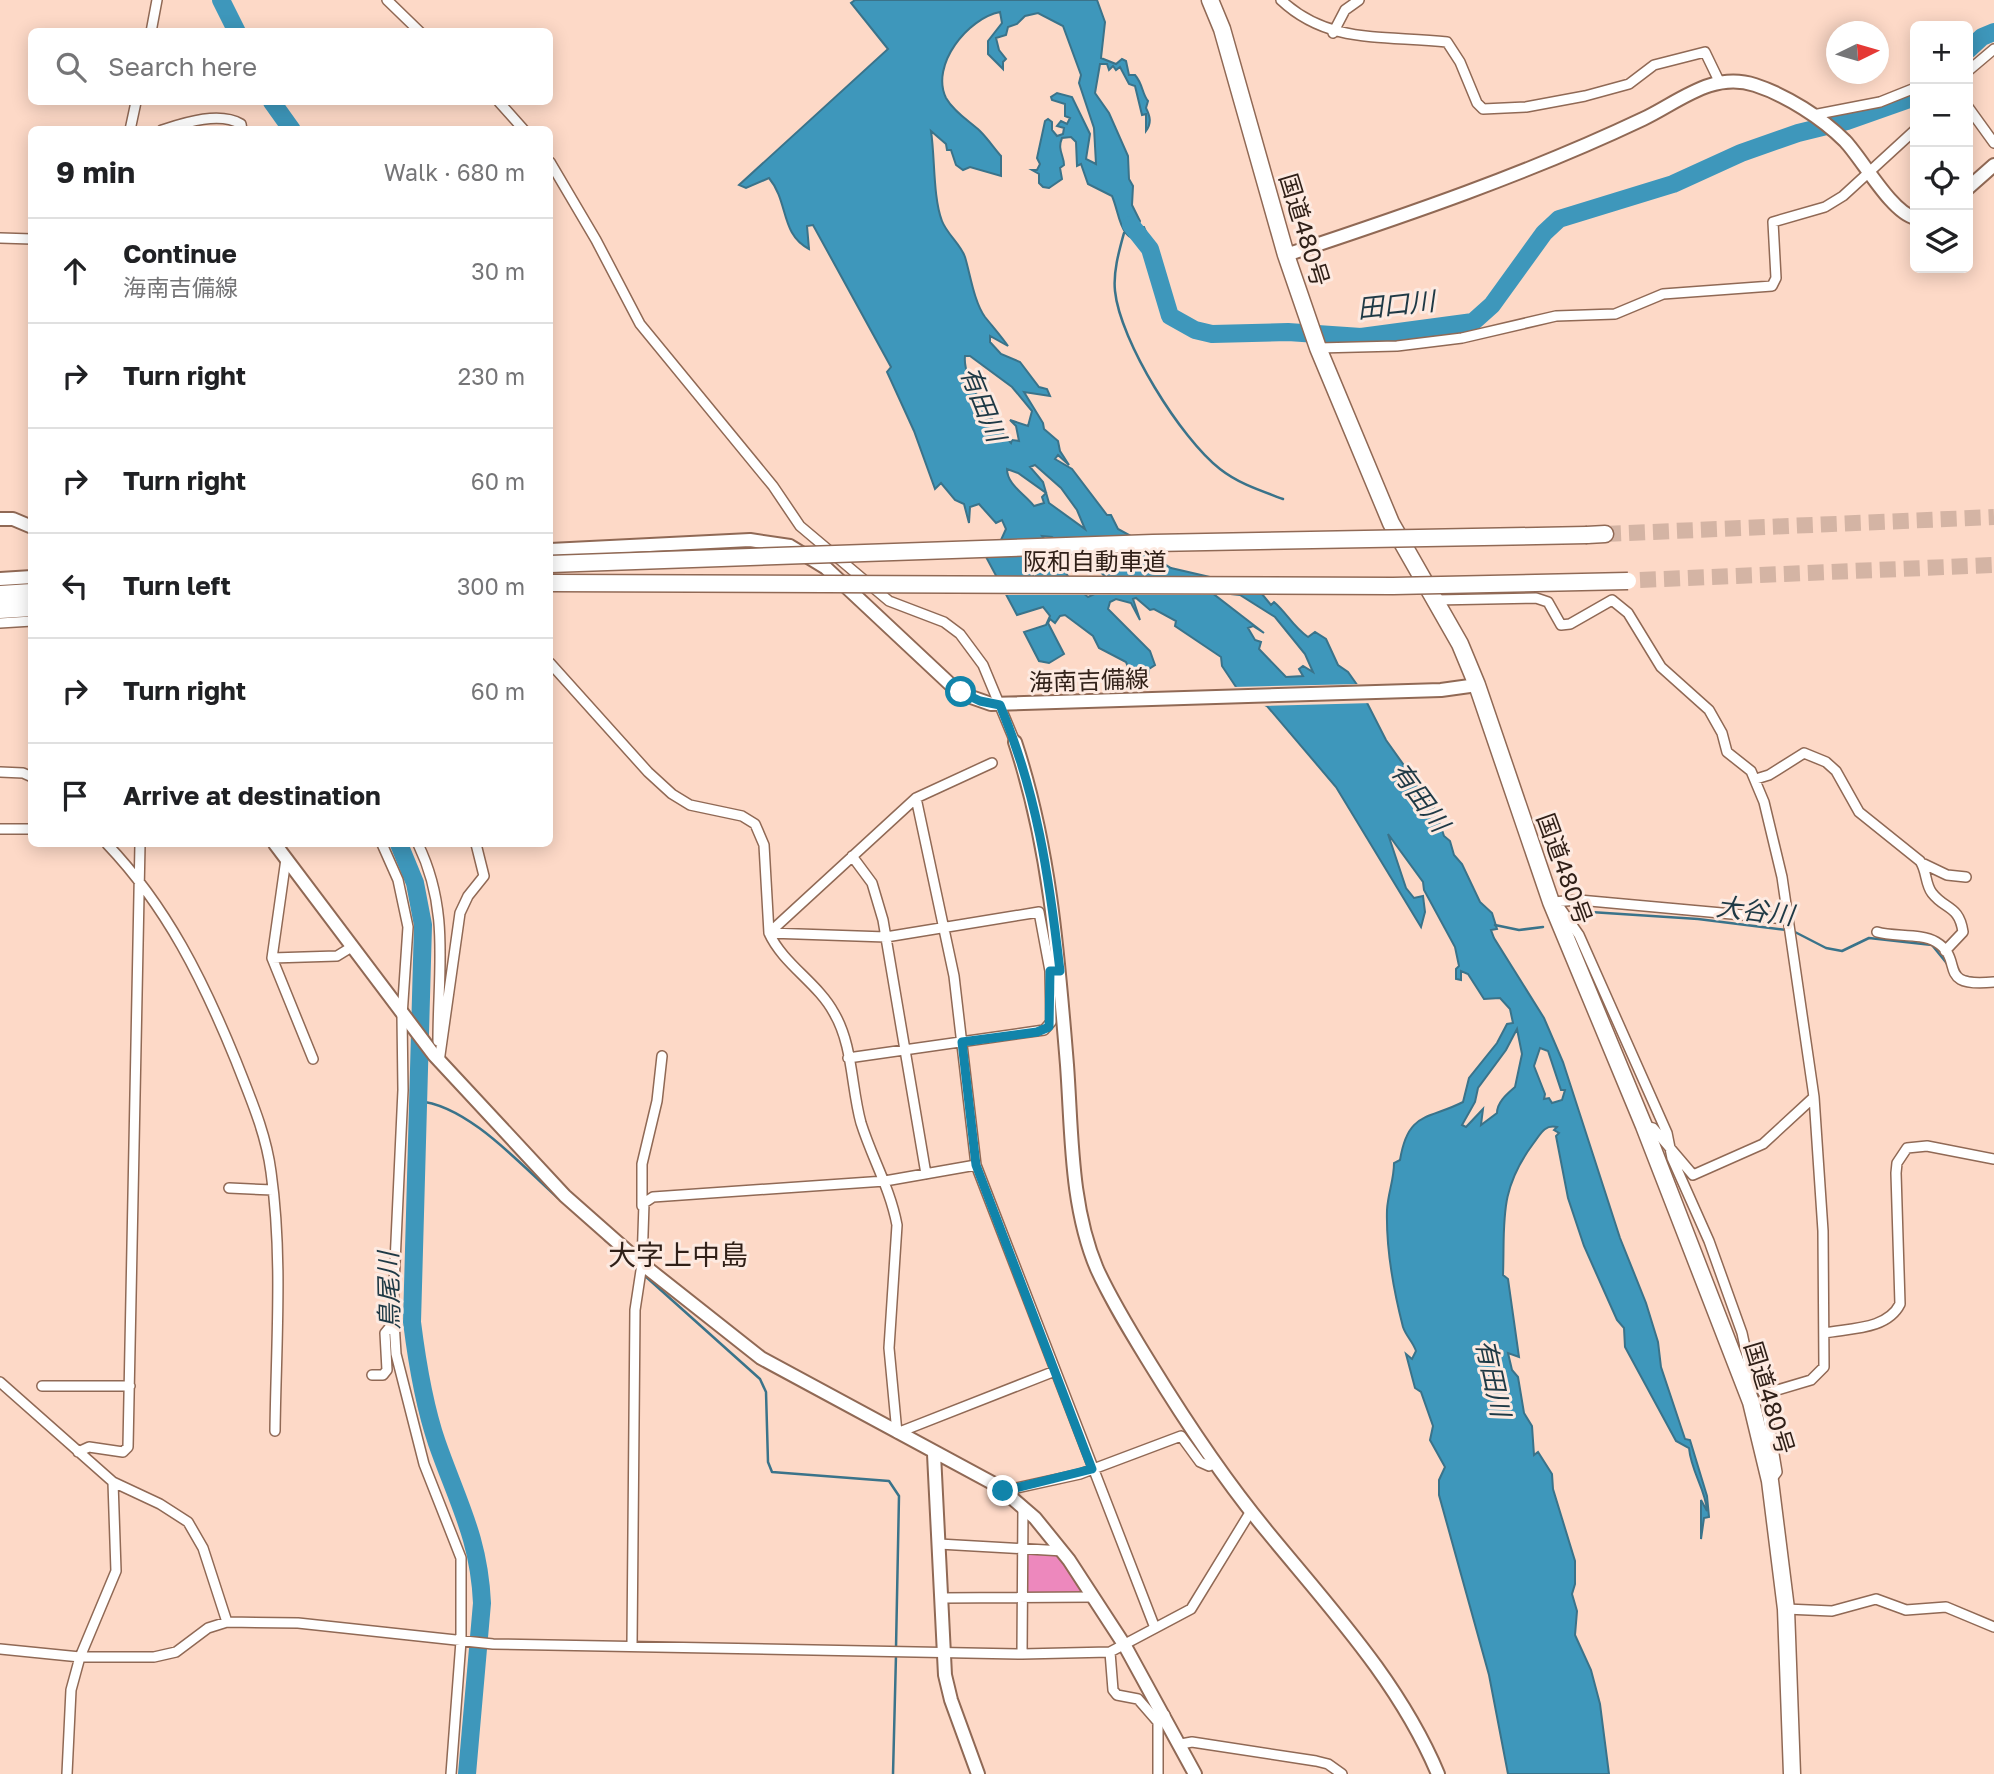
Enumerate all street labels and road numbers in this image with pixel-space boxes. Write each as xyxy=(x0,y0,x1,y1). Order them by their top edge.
street label: 国道480号 xyxy=(1275,170,1336,289)
street label: 阪和自動車道 xyxy=(1023,546,1167,575)
street label: 海南吉備線 xyxy=(1028,663,1149,696)
street label: 国道480号 xyxy=(1532,809,1599,928)
street label: 国道480号 xyxy=(1740,1338,1801,1457)

